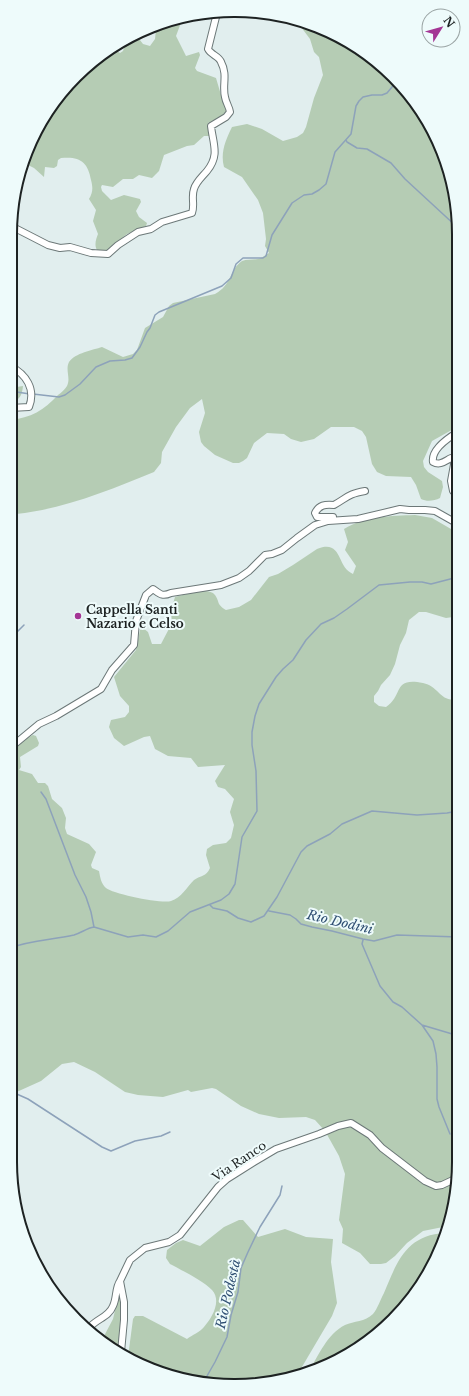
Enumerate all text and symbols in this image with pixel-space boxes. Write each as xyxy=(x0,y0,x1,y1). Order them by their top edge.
north arrow xyxy=(421,8,461,48)
text: N xyxy=(440,14,458,31)
place label: Cappella Santi Nazario e Celso xyxy=(86,602,184,631)
marker: Cappella Santi Nazario e Celso xyxy=(73,611,83,621)
water label: Rio Dodini xyxy=(304,906,375,938)
street label: Via Ranco xyxy=(208,1137,269,1185)
water label: Rio Podestà xyxy=(212,1258,244,1331)

